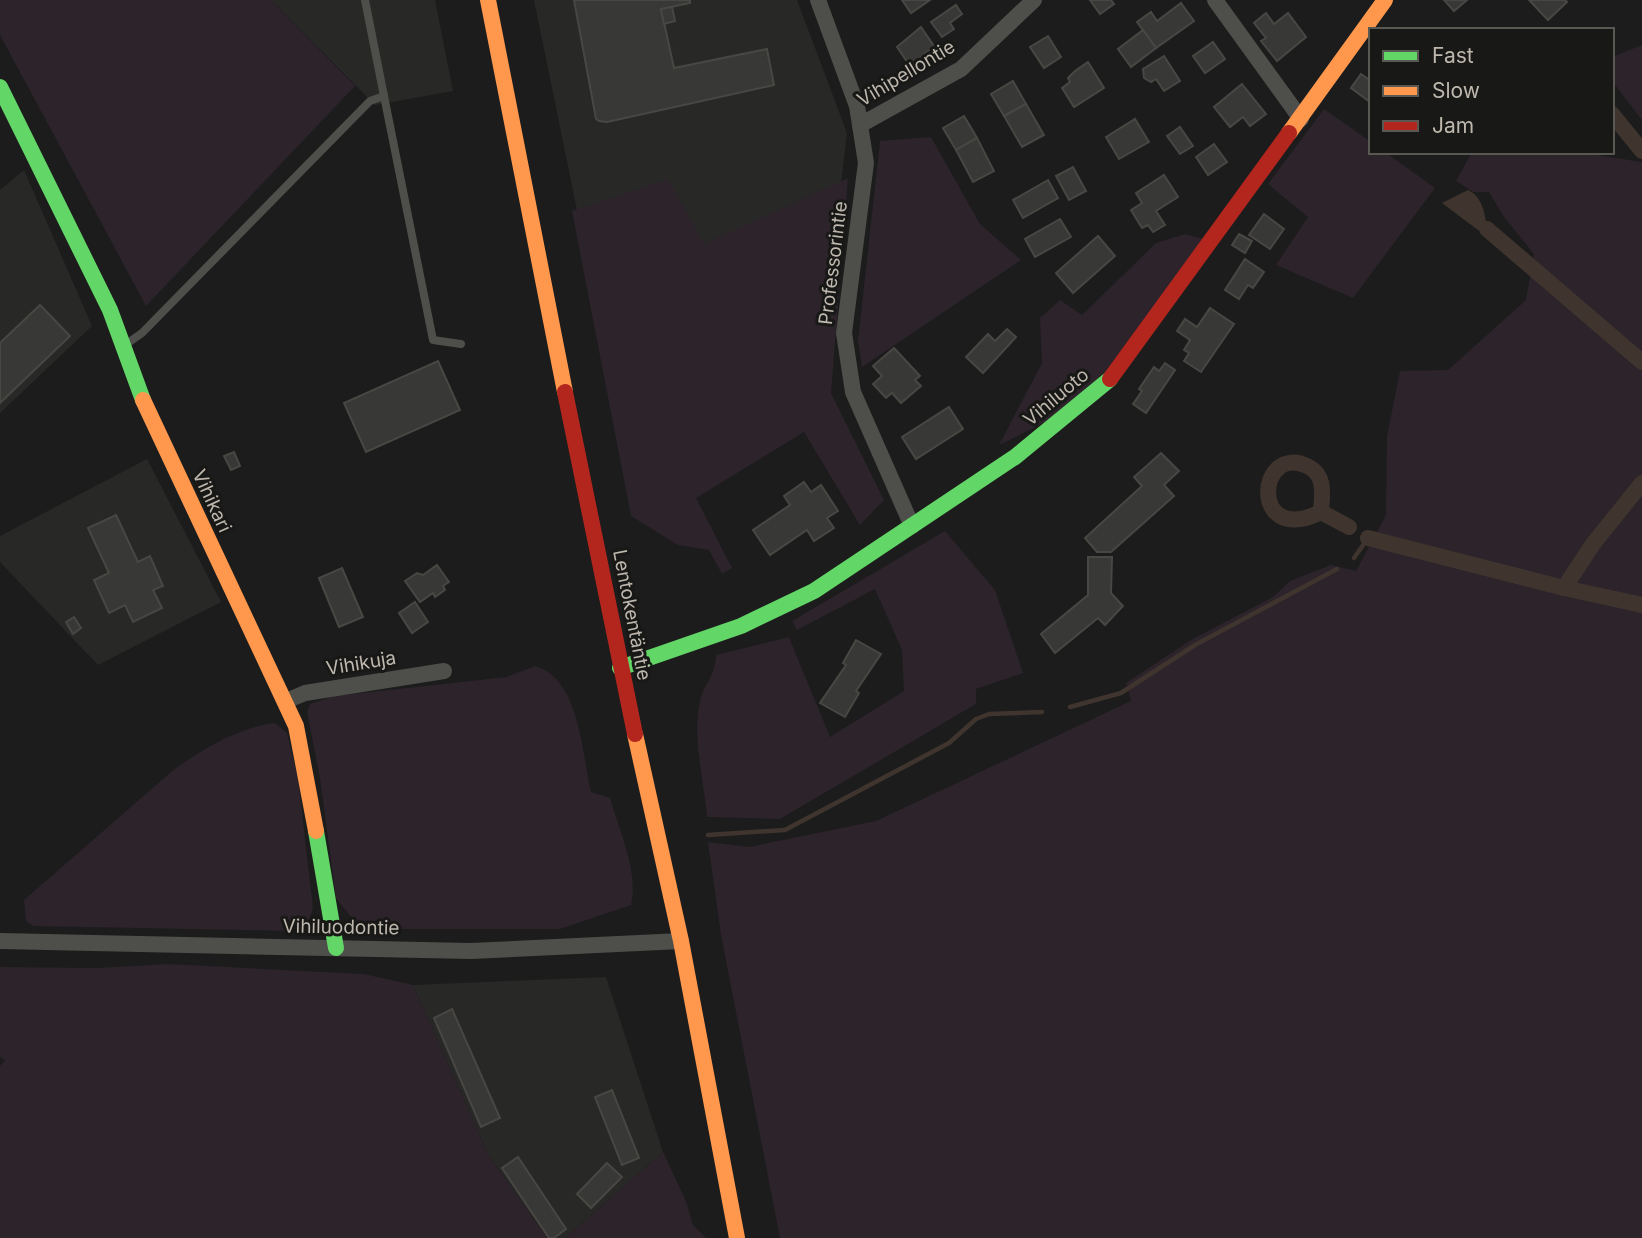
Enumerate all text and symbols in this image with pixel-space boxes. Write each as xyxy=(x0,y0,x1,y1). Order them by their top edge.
legend xyxy=(1369,28,1614,154)
street label: Vihipellontie xyxy=(853,35,959,111)
text: Fast xyxy=(1432,43,1474,68)
text: Slow xyxy=(1432,78,1480,103)
text: Jam xyxy=(1432,113,1474,138)
street label: Professorintie xyxy=(814,200,852,326)
street label: Vihiluoto xyxy=(1019,363,1093,431)
street label: Vihikari xyxy=(187,466,237,536)
street label: Lentokentäntie xyxy=(608,548,656,682)
street label: Vihikuja xyxy=(324,646,398,680)
street label: Vihiluodontie xyxy=(282,914,400,940)

